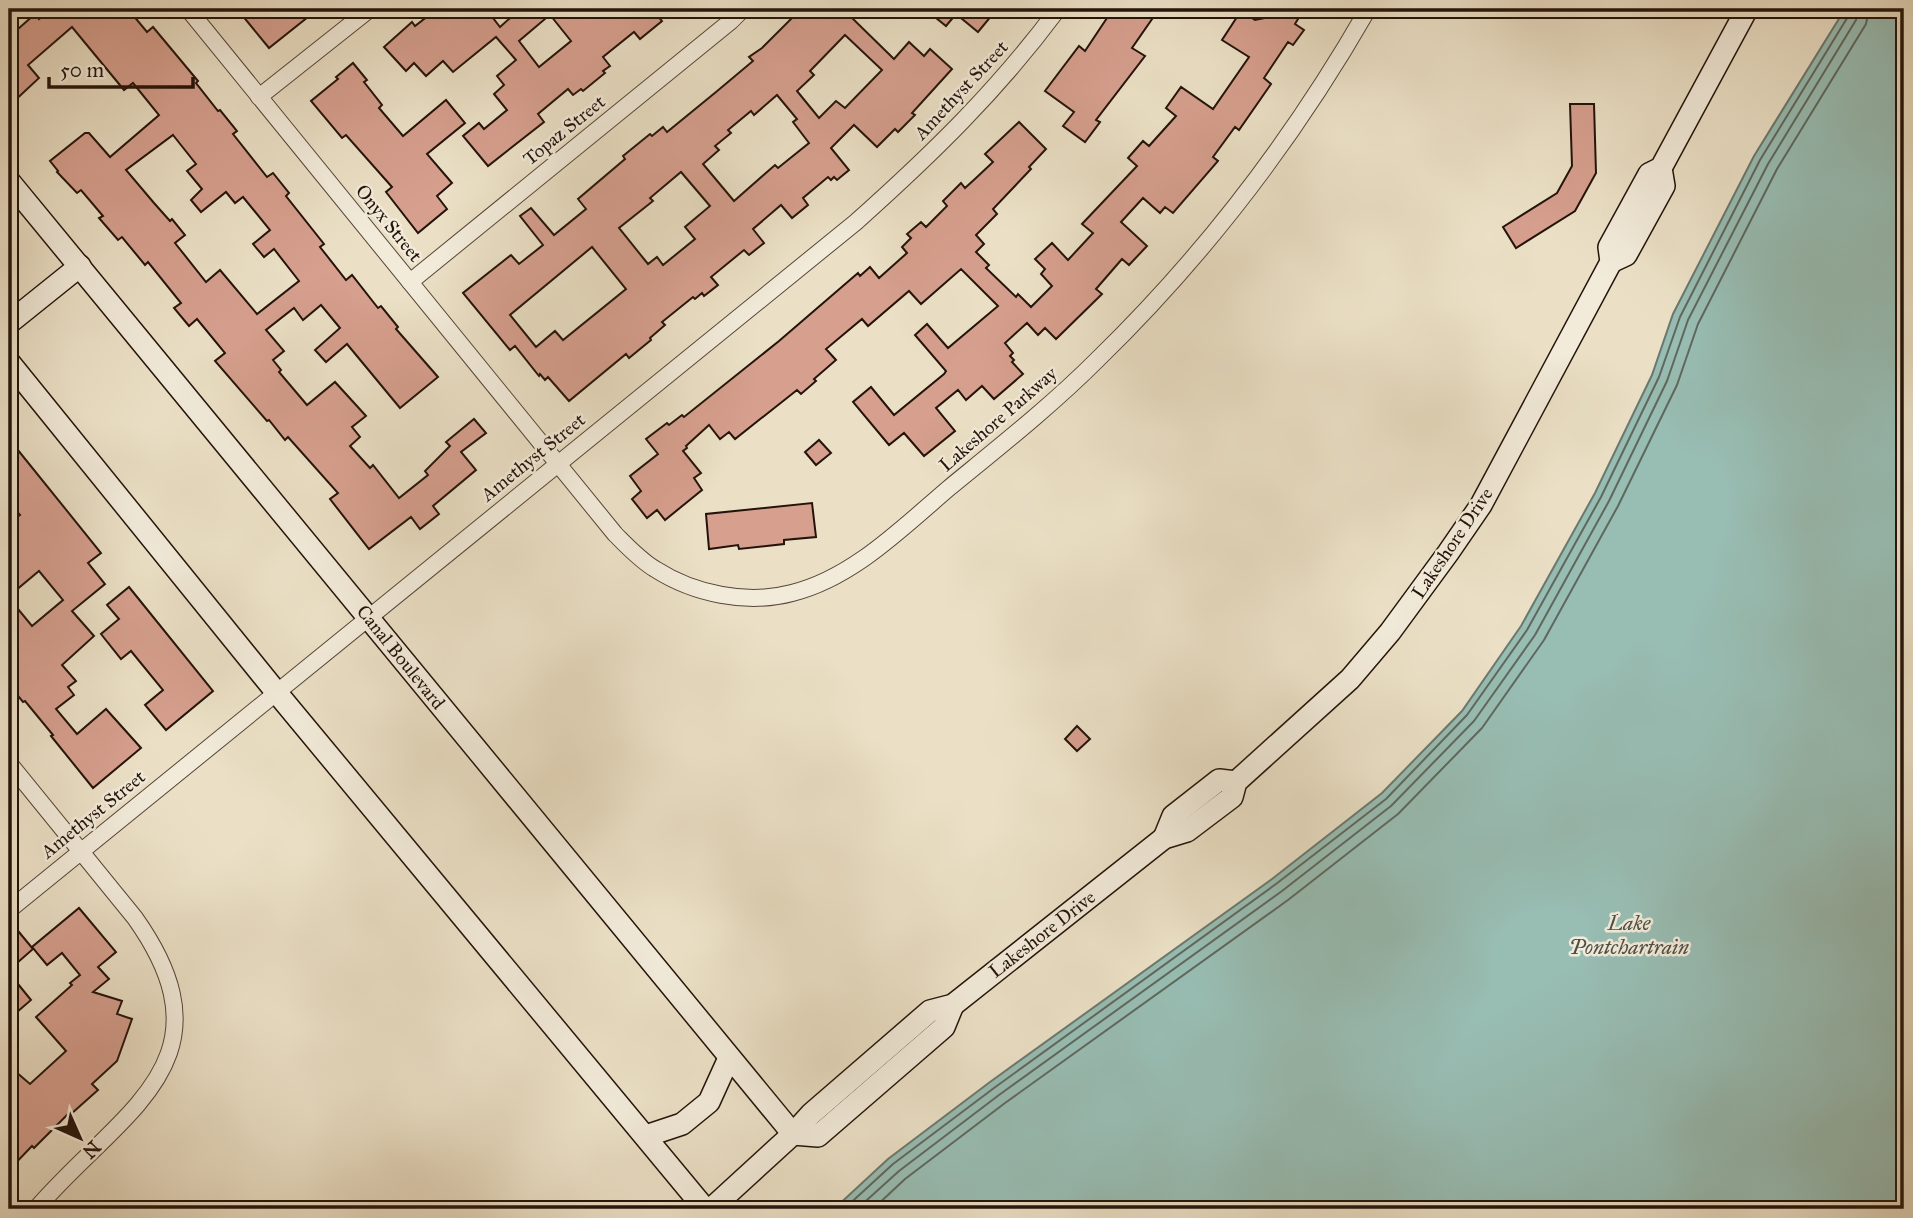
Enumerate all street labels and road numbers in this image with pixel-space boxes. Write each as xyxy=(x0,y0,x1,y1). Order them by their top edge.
street label: Amethyst Street xyxy=(908,35,1013,145)
street label: Topaz Street xyxy=(518,90,610,170)
street label: Onyx Street xyxy=(351,180,427,267)
street label: Lakeshore Parkway xyxy=(935,361,1062,476)
street label: Amethyst Street xyxy=(475,408,590,507)
street label: Lakeshore Drive xyxy=(1406,483,1498,603)
street label: Canal Boulevard xyxy=(352,600,450,714)
street label: Amethyst Street xyxy=(35,765,150,864)
street label: Lakeshore Drive xyxy=(984,885,1100,983)

